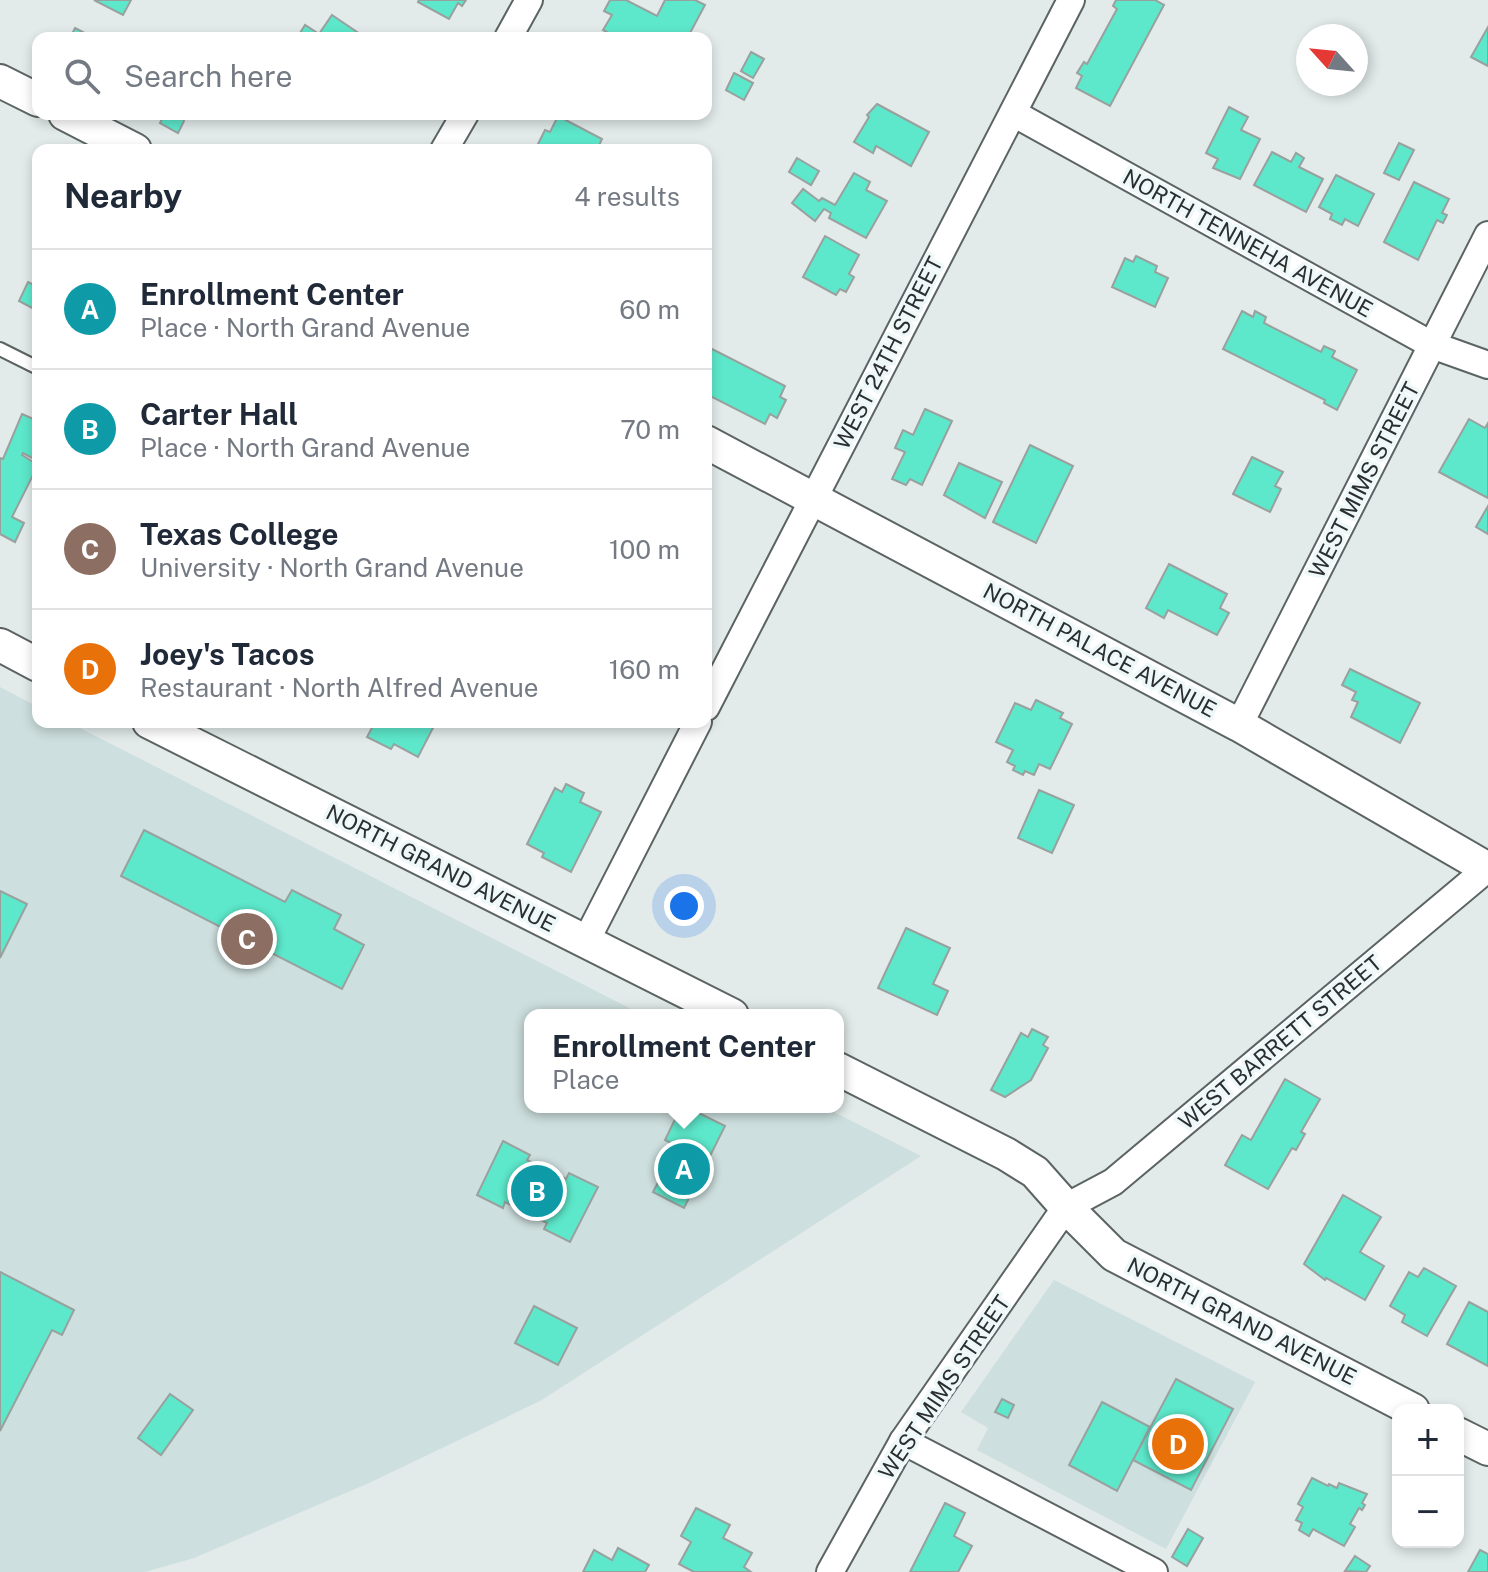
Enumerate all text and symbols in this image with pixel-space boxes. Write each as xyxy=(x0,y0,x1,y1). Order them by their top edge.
north arrow xyxy=(1296,24,1368,96)
search box xyxy=(32,32,712,120)
icon: search xyxy=(60,54,104,98)
text: Search here xyxy=(124,58,292,94)
street label: NORTH TENNEHA AVENUE xyxy=(1119,163,1377,323)
text: Nearby xyxy=(64,176,182,216)
text: 4 results xyxy=(574,181,680,212)
street label: WEST 24TH STREET xyxy=(828,252,948,454)
text: Enrollment Center xyxy=(140,276,404,312)
text: A xyxy=(81,294,99,325)
text: 60 m xyxy=(619,294,680,325)
text: Place · North Grand Avenue xyxy=(140,312,470,343)
street label: WEST MIMS STREET xyxy=(1303,378,1425,582)
text: Carter Hall xyxy=(140,396,298,432)
text: B xyxy=(81,414,99,445)
text: 70 m xyxy=(620,414,680,445)
text: Place · North Grand Avenue xyxy=(140,432,470,463)
text: Texas College xyxy=(140,516,339,552)
text: C xyxy=(81,534,99,565)
text: 100 m xyxy=(609,534,680,565)
text: University · North Grand Avenue xyxy=(140,552,524,583)
street label: NORTH PALACE AVENUE xyxy=(979,577,1221,723)
text: Joey's Tacos xyxy=(140,636,314,672)
text: D xyxy=(81,654,99,685)
text: 160 m xyxy=(609,654,680,685)
text: Restaurant · North Alfred Avenue xyxy=(140,672,539,703)
street label: NORTH GRAND AVENUE xyxy=(322,799,560,937)
your location xyxy=(664,886,704,926)
pin: C xyxy=(221,909,273,969)
street label: WEST BARRETT STREET xyxy=(1173,950,1387,1134)
popup xyxy=(524,1009,844,1113)
text: Enrollment Center xyxy=(552,1028,816,1064)
text: Place xyxy=(552,1064,620,1095)
pin: A xyxy=(658,1139,710,1199)
pin: B xyxy=(511,1161,563,1221)
street label: NORTH GRAND AVENUE xyxy=(1123,1252,1361,1390)
street label: WEST MIMS STREET xyxy=(873,1290,1015,1484)
map controls xyxy=(1392,1404,1464,1548)
button: + xyxy=(1392,1404,1464,1476)
pin: D xyxy=(1152,1414,1204,1474)
button: − xyxy=(1392,1476,1464,1548)

